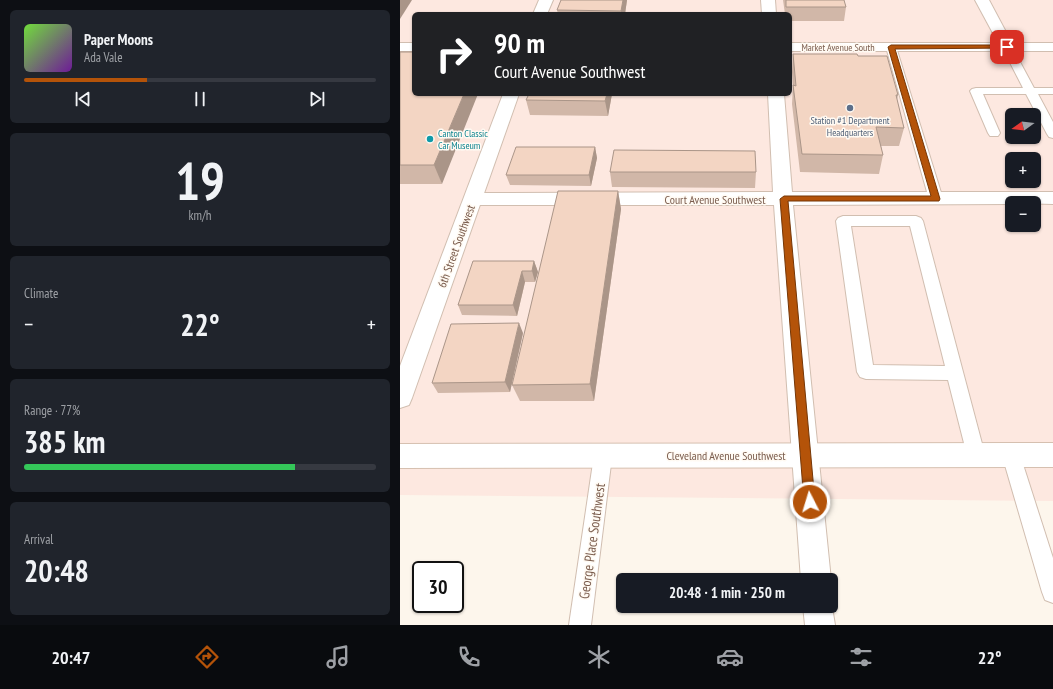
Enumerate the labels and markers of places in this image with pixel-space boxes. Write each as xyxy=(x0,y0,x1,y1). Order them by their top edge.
pin xyxy=(990,30,1024,64)
marker: Station #1 Department Headquarters xyxy=(845,103,855,113)
place label: Station #1 Department Headquarters xyxy=(810,114,890,139)
place label: Canton Classic Car Museum xyxy=(438,127,488,152)
marker: Canton Classic Car Museum xyxy=(425,134,435,144)

